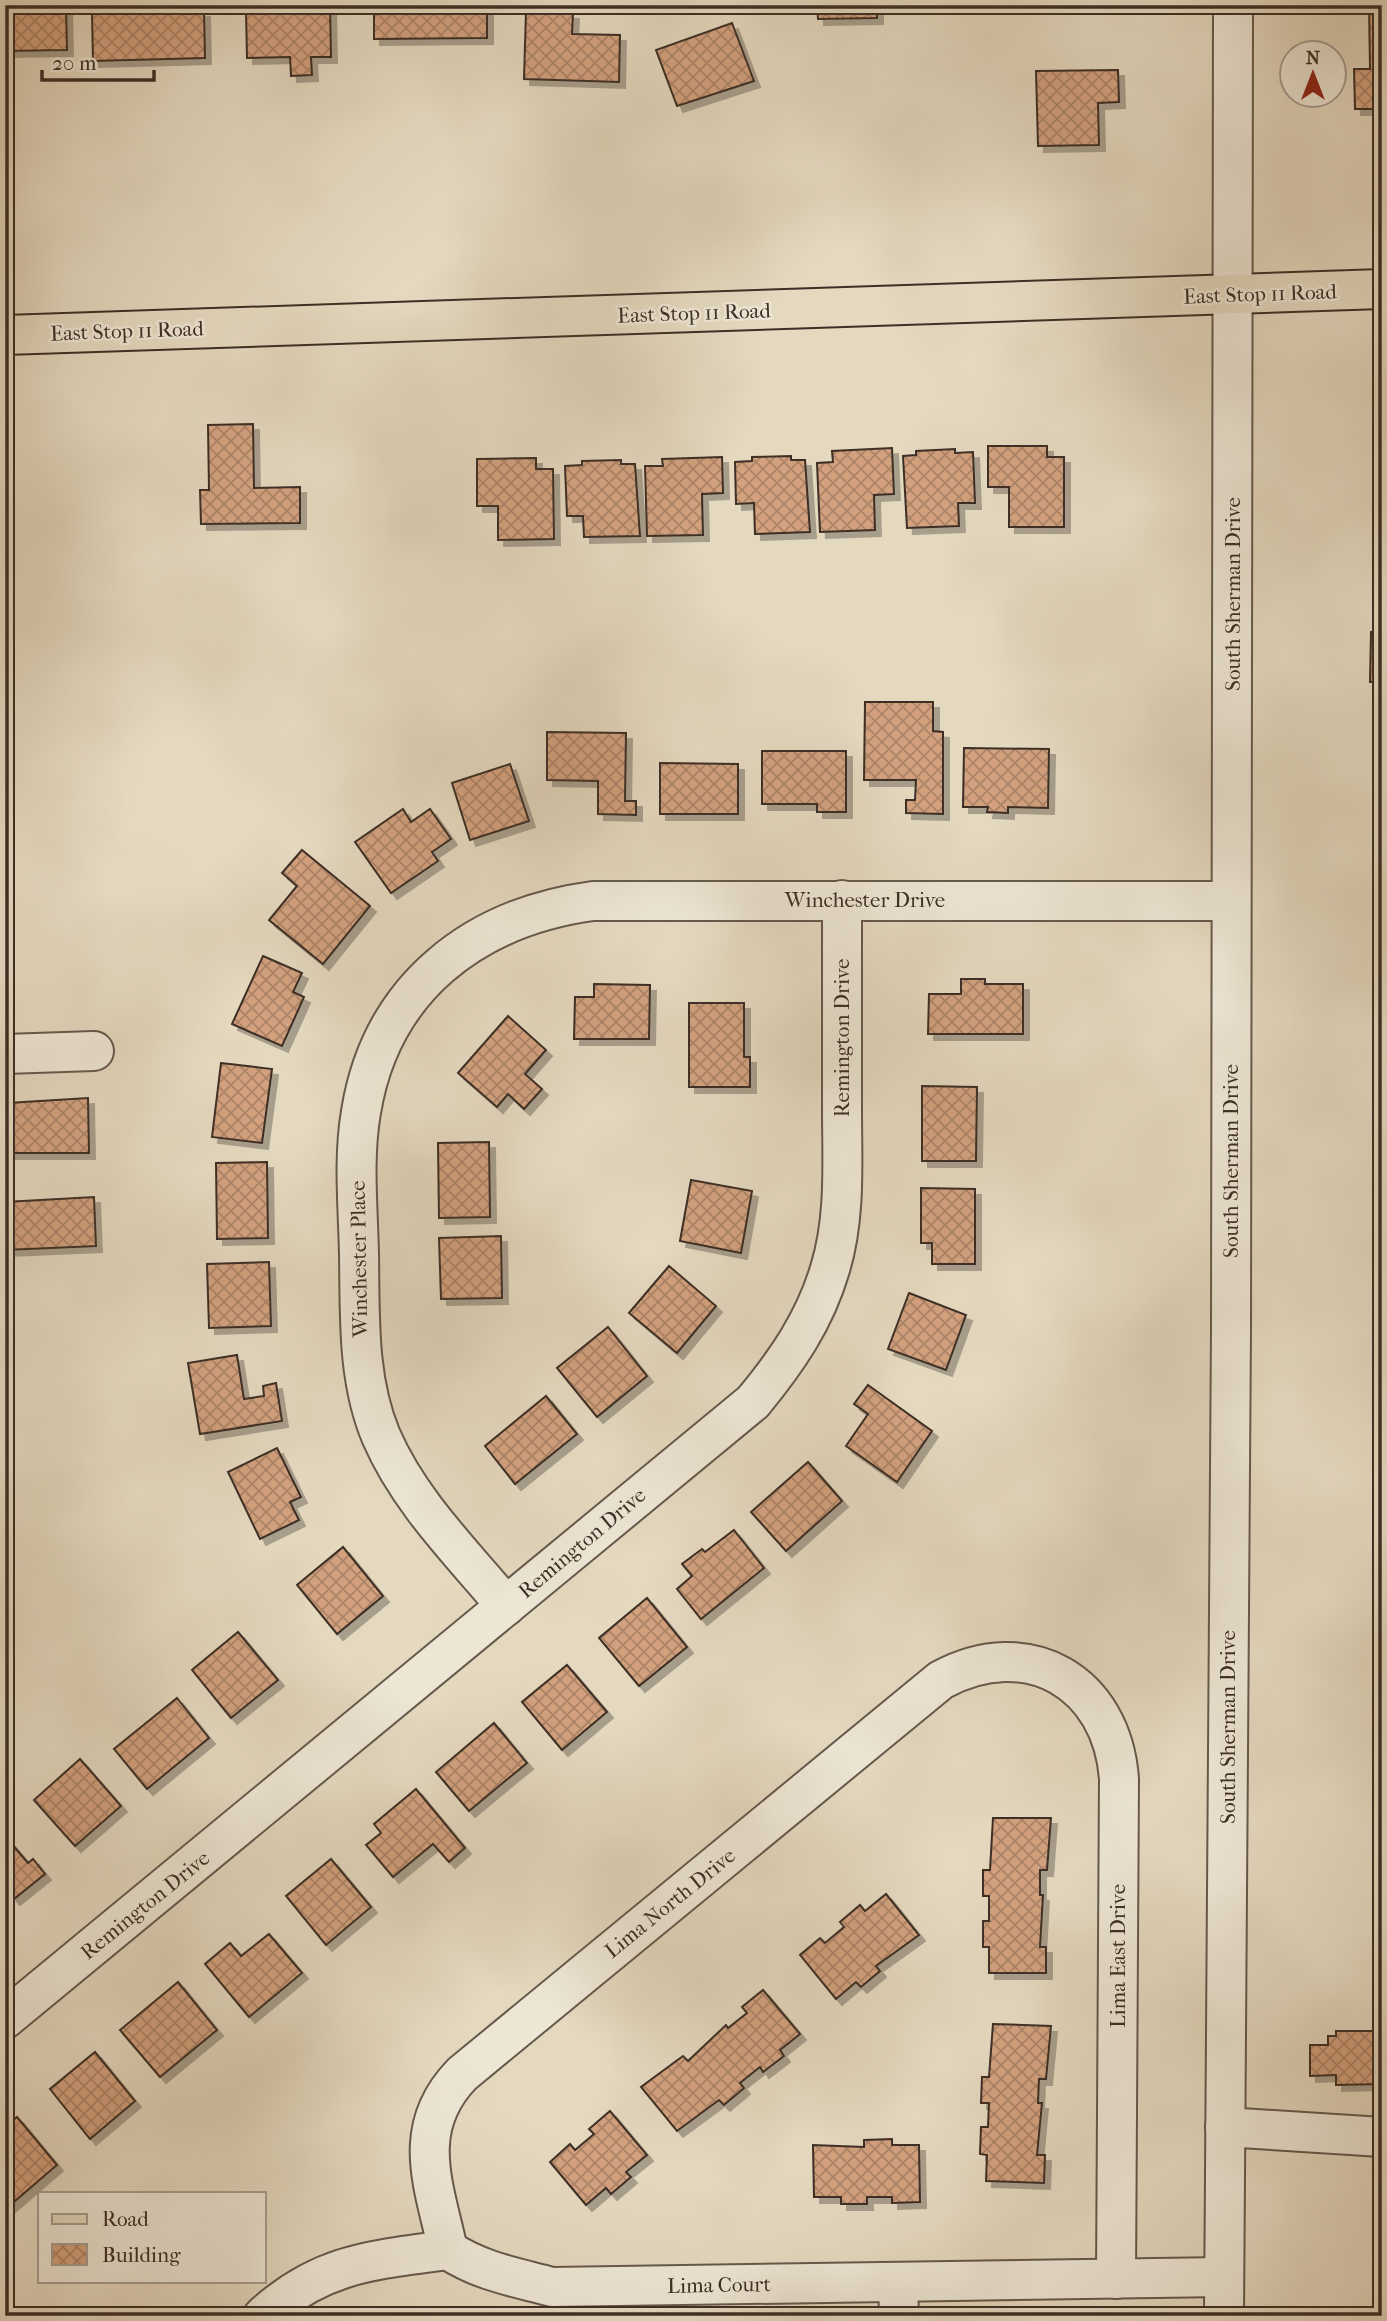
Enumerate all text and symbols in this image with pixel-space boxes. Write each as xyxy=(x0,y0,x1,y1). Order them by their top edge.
scale bar xyxy=(42,38,154,82)
north arrow xyxy=(1278,38,1348,108)
text: N xyxy=(1306,47,1321,69)
text: 20 m xyxy=(52,51,97,75)
street label: East Stop 11 Road xyxy=(1183,279,1338,309)
street label: East Stop 11 Road xyxy=(617,298,772,328)
street label: East Stop 11 Road xyxy=(50,316,205,346)
street label: South Sherman Drive xyxy=(1221,497,1245,691)
street label: Winchester Drive xyxy=(784,888,945,912)
street label: Remington Drive xyxy=(830,959,854,1117)
street label: South Sherman Drive xyxy=(1219,1064,1243,1258)
street label: Winchester Place xyxy=(346,1180,372,1339)
street label: Remington Drive xyxy=(513,1483,651,1603)
street label: South Sherman Drive xyxy=(1216,1630,1240,1824)
street label: Lima North Drive xyxy=(600,1843,740,1963)
street label: Remington Drive xyxy=(76,1846,214,1964)
street label: Lima East Drive xyxy=(1106,1884,1130,2028)
legend xyxy=(38,2192,266,2282)
text: Road xyxy=(102,2207,149,2231)
text: Building xyxy=(102,2243,181,2267)
street label: Lima Court xyxy=(667,2272,771,2298)

